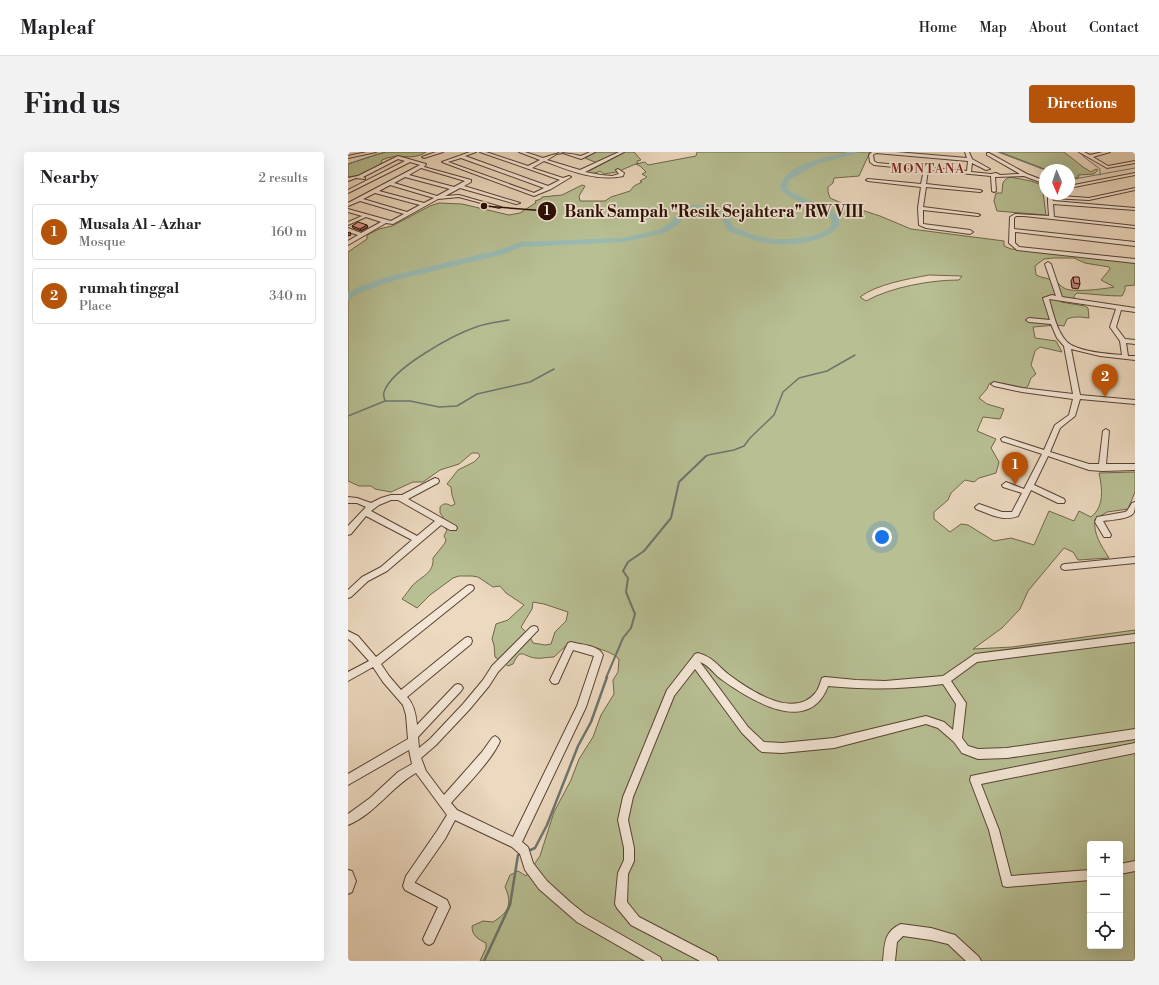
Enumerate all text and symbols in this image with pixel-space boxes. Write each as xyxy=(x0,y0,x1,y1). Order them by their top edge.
text: Mapleaf xyxy=(20,16,93,40)
text: Home xyxy=(919,19,957,37)
text: Map xyxy=(979,19,1007,37)
text: About xyxy=(1029,19,1067,37)
text: Contact xyxy=(1089,19,1139,37)
button: Directions xyxy=(1029,85,1135,123)
text: Find us xyxy=(24,87,120,122)
district label: MONTANA xyxy=(891,161,965,177)
north arrow xyxy=(1039,164,1075,200)
text: Nearby xyxy=(40,167,99,189)
text: 2 results xyxy=(259,170,308,186)
callout: Bank Sampah "Resik Sejahtera" RW VIII xyxy=(537,197,872,225)
text: Bank Sampah "Resik Sejahtera" RW VIII xyxy=(564,202,864,222)
text: 1 xyxy=(544,204,550,219)
text: Musala Al - Azhar xyxy=(79,215,201,234)
text: 1 xyxy=(51,224,57,240)
text: 160 m xyxy=(271,224,307,240)
text: Mosque xyxy=(79,234,126,250)
text: rumah tinggal xyxy=(79,279,179,298)
text: 2 xyxy=(50,288,58,304)
text: 340 m xyxy=(269,288,307,304)
text: Place xyxy=(79,298,111,314)
pin: 2 xyxy=(1092,364,1118,397)
pin: 1 xyxy=(1002,452,1028,485)
your location xyxy=(872,527,892,547)
map controls xyxy=(1087,841,1123,949)
button: + xyxy=(1087,841,1123,877)
button: − xyxy=(1087,877,1123,913)
button: locate xyxy=(1087,913,1123,949)

